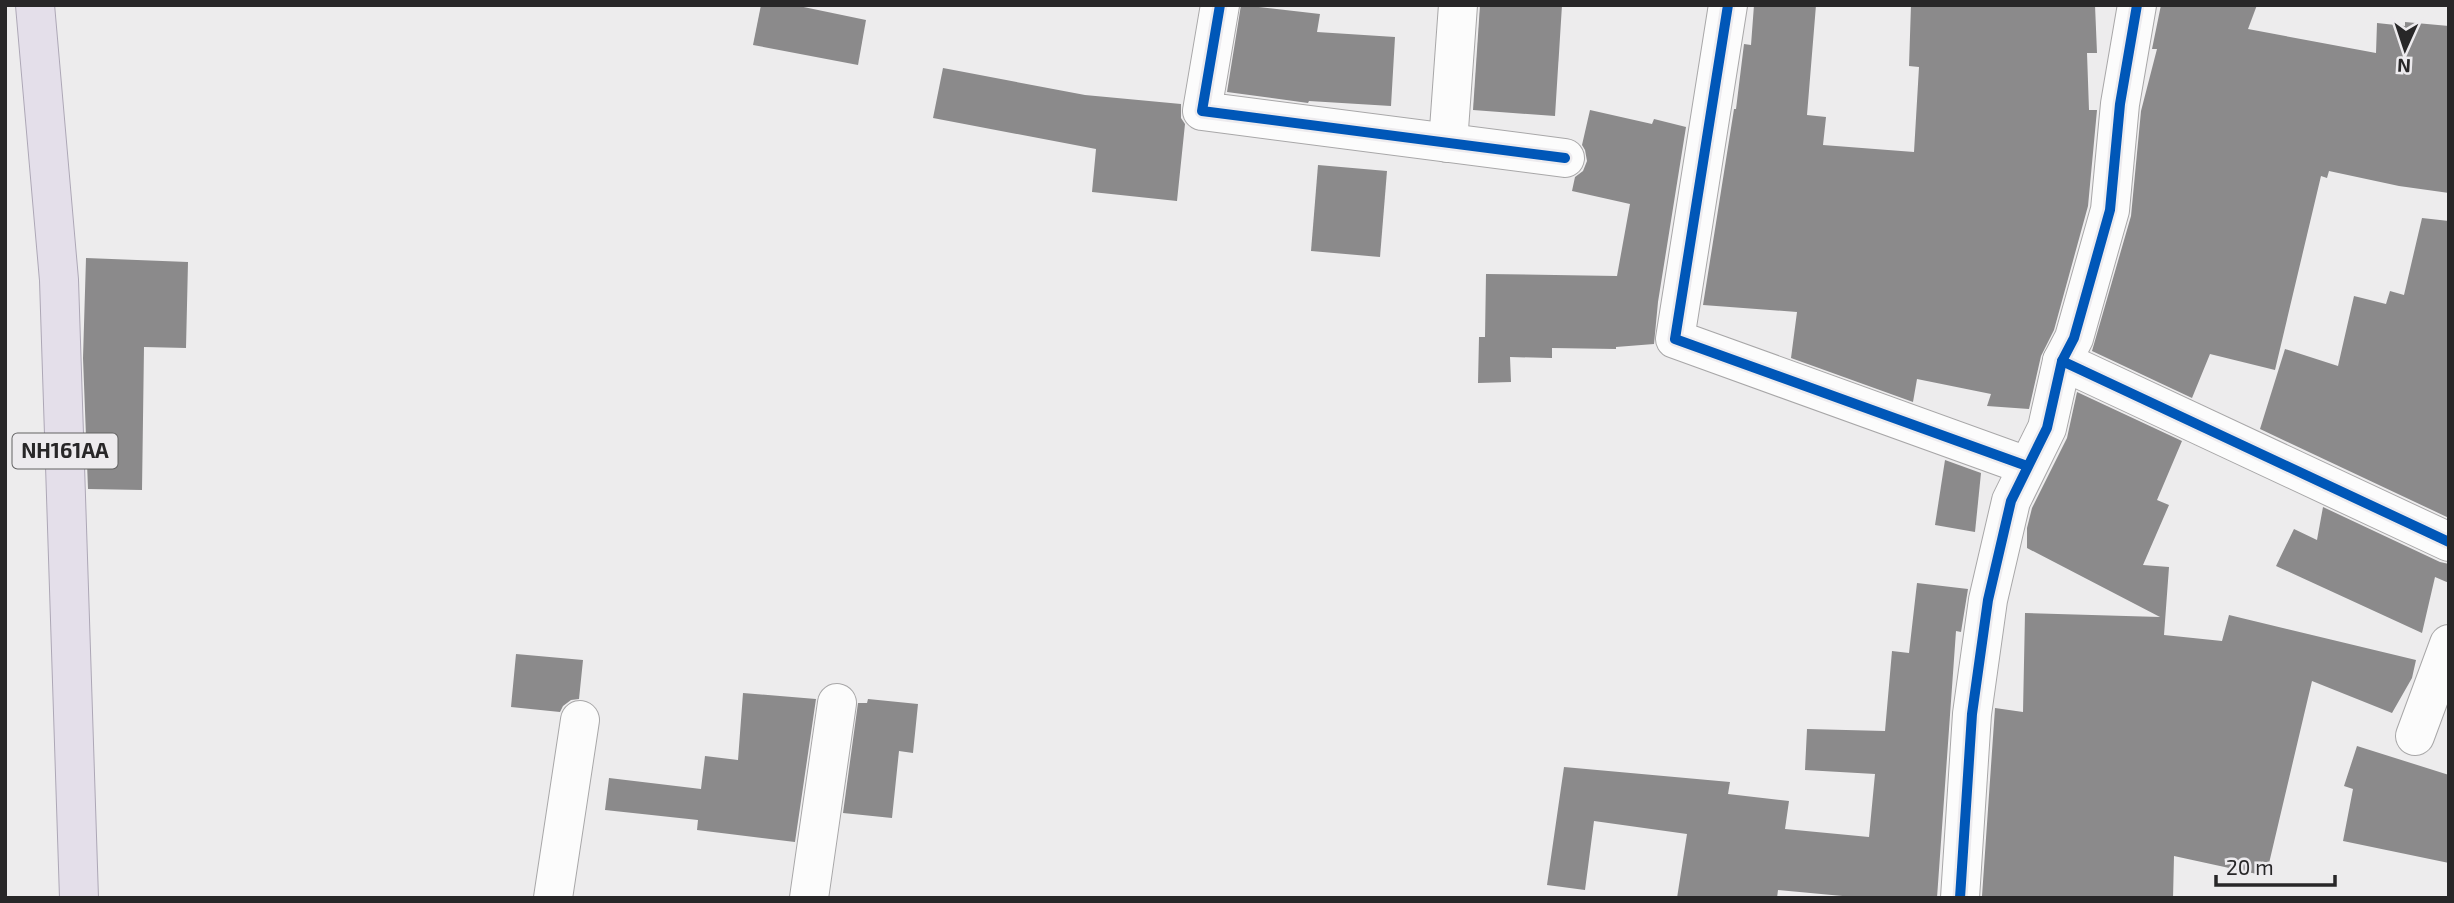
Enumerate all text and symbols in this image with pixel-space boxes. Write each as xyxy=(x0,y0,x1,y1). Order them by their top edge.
north arrow xyxy=(2370,14,2440,84)
text: N xyxy=(2397,55,2412,78)
road number: NH161AA xyxy=(13,434,118,468)
scale bar xyxy=(2216,844,2335,888)
text: 20 m xyxy=(2226,854,2274,879)

